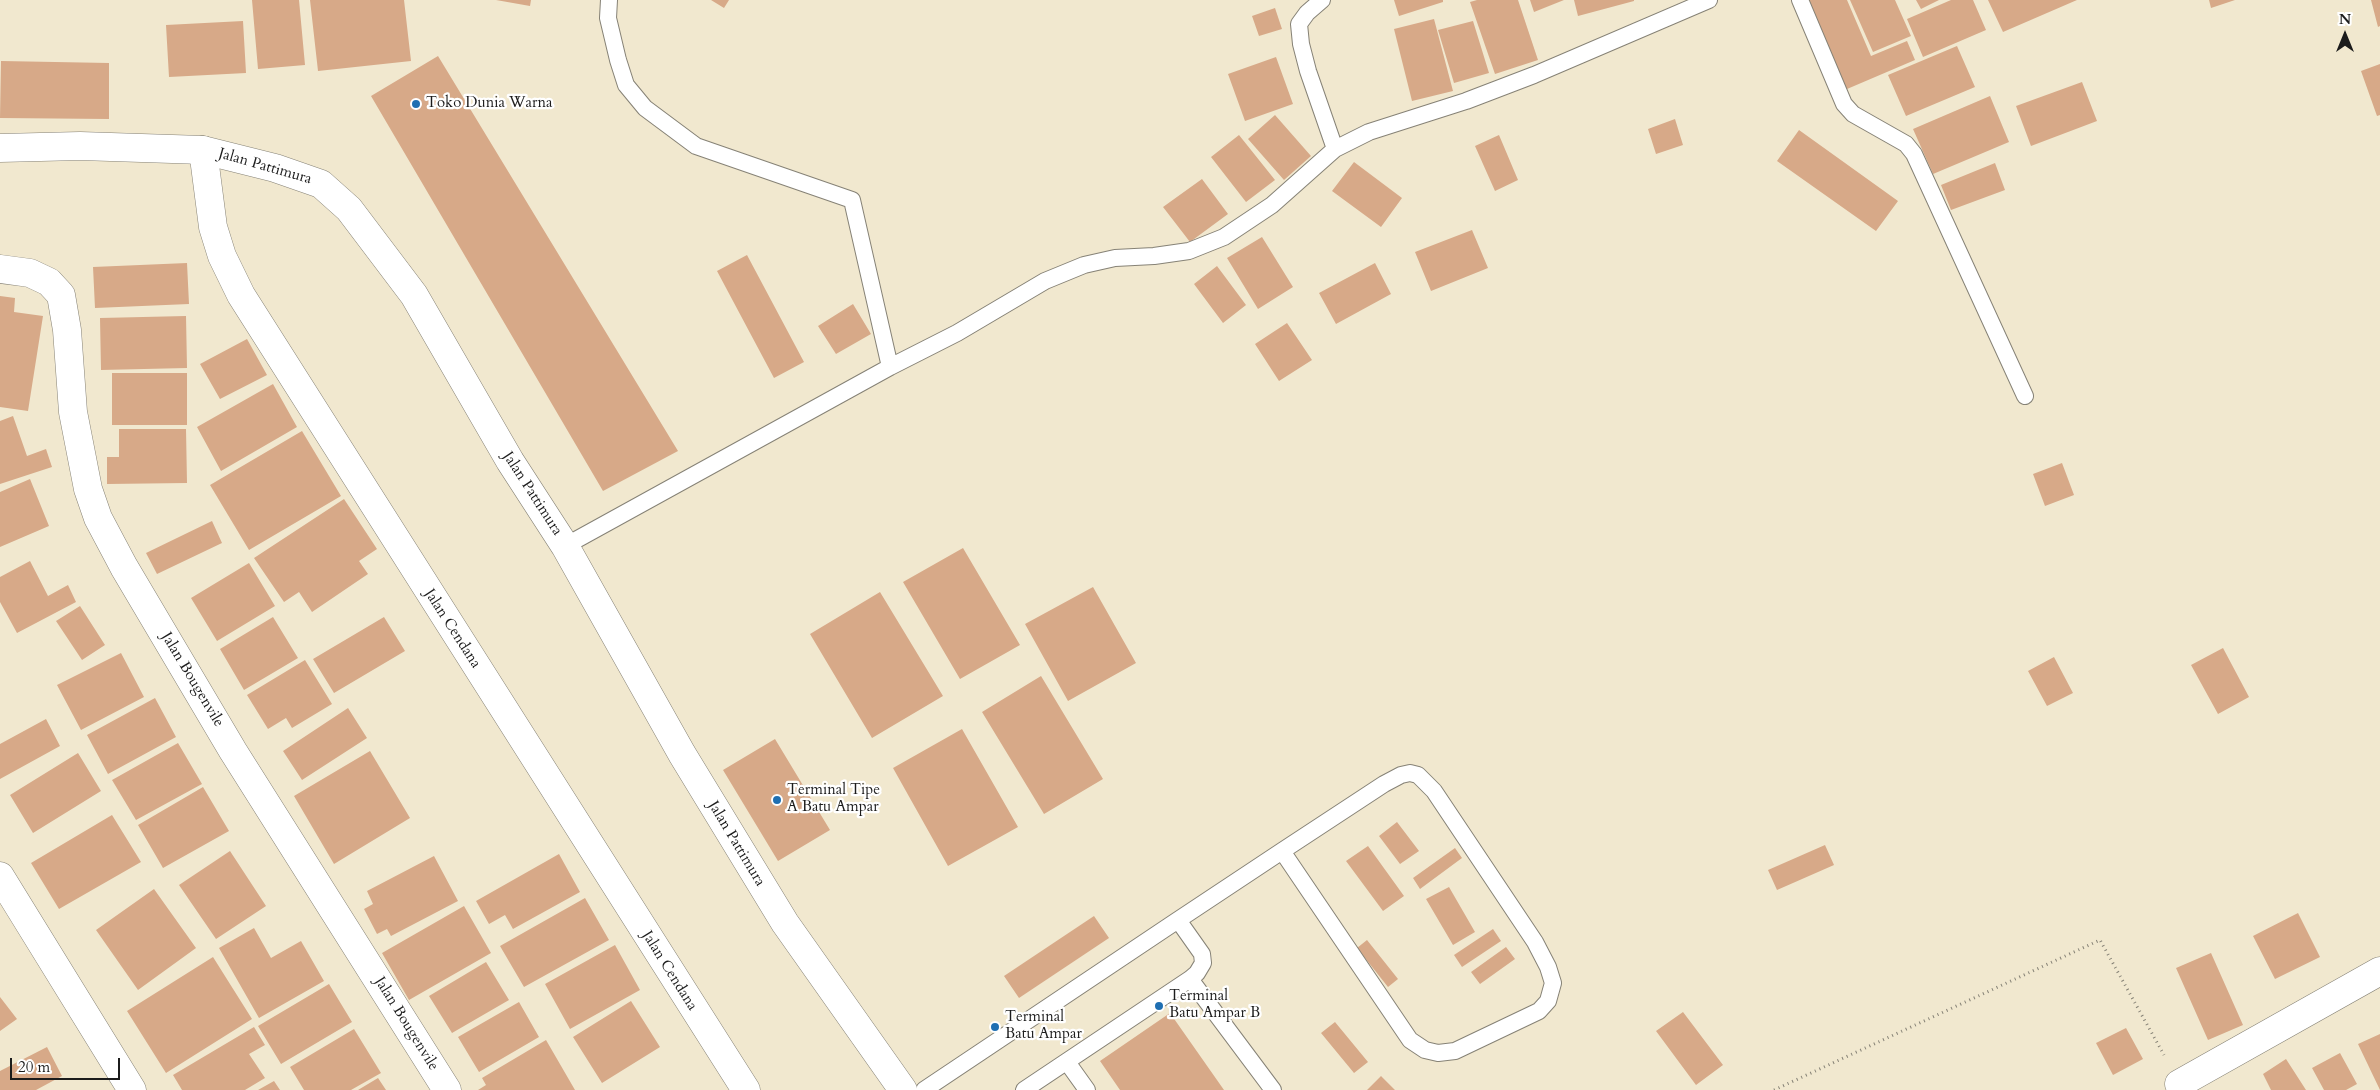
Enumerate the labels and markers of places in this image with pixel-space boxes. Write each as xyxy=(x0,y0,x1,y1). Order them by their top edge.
place label: Toko Dunia Warna xyxy=(426,95,552,113)
marker: Toko Dunia Warna xyxy=(410,98,422,110)
place label: Terminal Tipe A Batu Ampar xyxy=(787,782,880,817)
marker: Terminal Tipe A Batu Ampar xyxy=(771,794,783,806)
place label: Terminal Batu Ampar B xyxy=(1169,988,1260,1023)
marker: Terminal Batu Ampar B xyxy=(1153,1000,1165,1012)
place label: Terminal Batu Ampar xyxy=(1005,1009,1082,1044)
marker: Terminal Batu Ampar xyxy=(989,1021,1001,1033)

